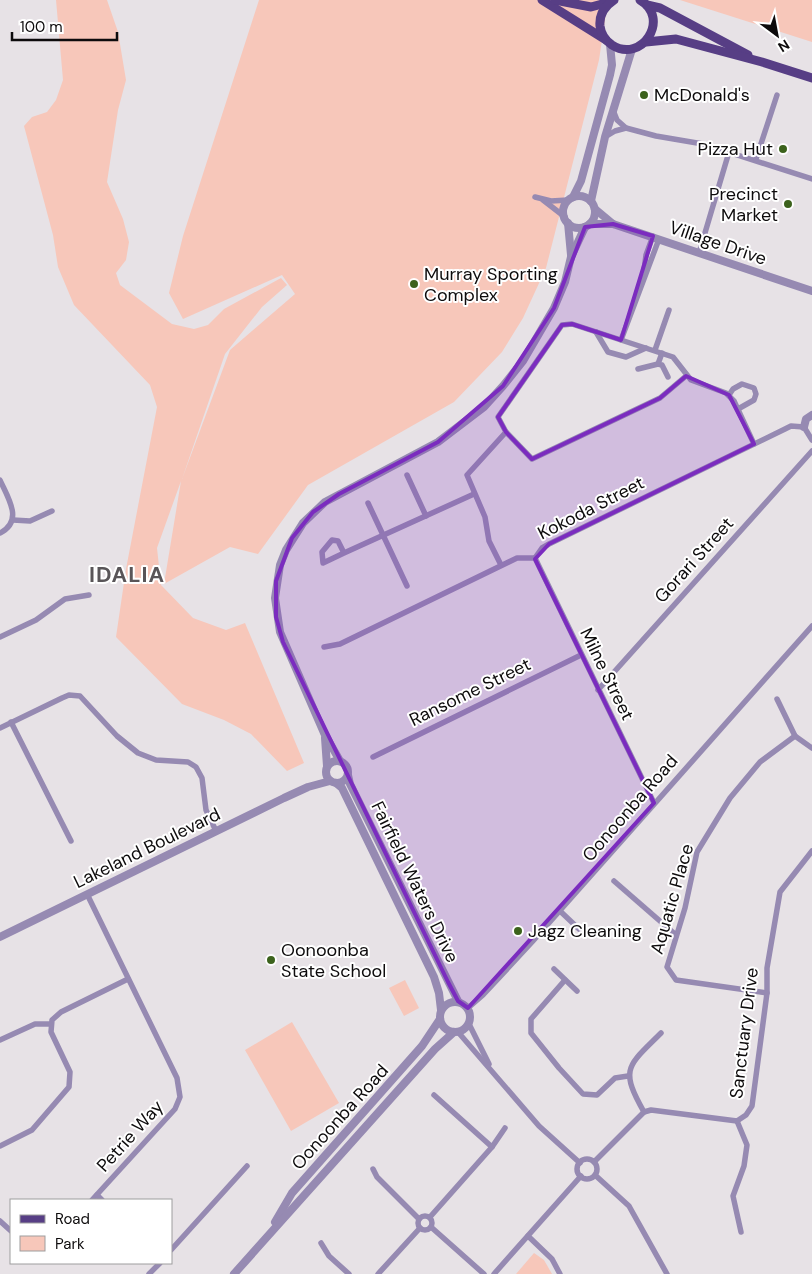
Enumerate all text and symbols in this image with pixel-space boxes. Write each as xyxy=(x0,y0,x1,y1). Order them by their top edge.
scale bar xyxy=(12,10,118,42)
north arrow xyxy=(752,10,802,60)
text: 100 m xyxy=(20,17,63,37)
text: N xyxy=(775,36,793,56)
place label: McDonald's xyxy=(654,83,750,107)
marker: McDonald's xyxy=(638,89,650,101)
place label: Pizza Hut xyxy=(698,137,773,161)
marker: Pizza Hut xyxy=(777,143,789,155)
place label: Precinct Market xyxy=(709,182,778,227)
marker: Precinct Market xyxy=(782,198,794,210)
street label: Village Drive xyxy=(666,215,770,271)
place label: Murray Sporting Complex xyxy=(424,262,558,307)
marker: Murray Sporting Complex xyxy=(408,278,420,290)
street label: Kokoda Street xyxy=(534,471,648,545)
street label: Gorari Street xyxy=(649,512,739,608)
district label: IDALIA xyxy=(89,560,165,589)
street label: Milne Street xyxy=(574,624,640,724)
street label: Ransome Street xyxy=(405,652,535,732)
street label: Oonoonba Road xyxy=(577,749,683,867)
street label: Fairfield Waters Drive xyxy=(366,797,464,967)
street label: Lakeland Boulevard xyxy=(70,802,224,894)
street label: Aquatic Place xyxy=(645,841,699,957)
place label: Jagz Cleaning xyxy=(528,919,642,943)
marker: Jagz Cleaning xyxy=(512,925,524,937)
place label: Oonoonba State School xyxy=(281,938,386,983)
marker: Oonoonba State School xyxy=(265,954,277,966)
street label: Sanctuary Drive xyxy=(724,966,764,1100)
street label: Oonoonba Road xyxy=(286,1059,394,1175)
street label: Petrie Way xyxy=(91,1095,169,1177)
legend xyxy=(10,1199,172,1264)
text: Road xyxy=(55,1209,90,1229)
text: Park xyxy=(55,1234,85,1254)

